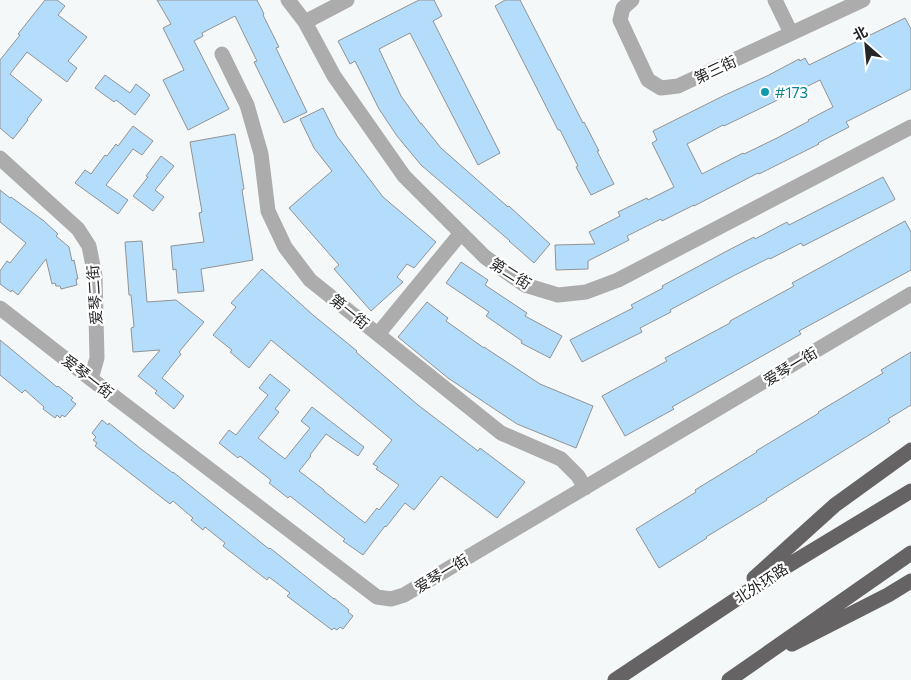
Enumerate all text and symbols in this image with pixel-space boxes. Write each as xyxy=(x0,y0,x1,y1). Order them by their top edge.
north arrow xyxy=(841,20,891,70)
text: 北 xyxy=(850,22,870,44)
street label: 第三街 xyxy=(691,51,739,87)
place label: #173 xyxy=(775,83,808,101)
marker: #173 xyxy=(759,86,771,98)
street label: 第二街 xyxy=(487,253,535,293)
street label: 爱琴二街 xyxy=(83,264,105,326)
street label: 第一街 xyxy=(327,290,373,332)
street label: 爱琴一街 xyxy=(760,343,820,389)
street label: 爱琴一街 xyxy=(59,350,117,402)
street label: 爱琴一街 xyxy=(411,550,471,596)
street label: 北外环路 xyxy=(731,559,791,607)

